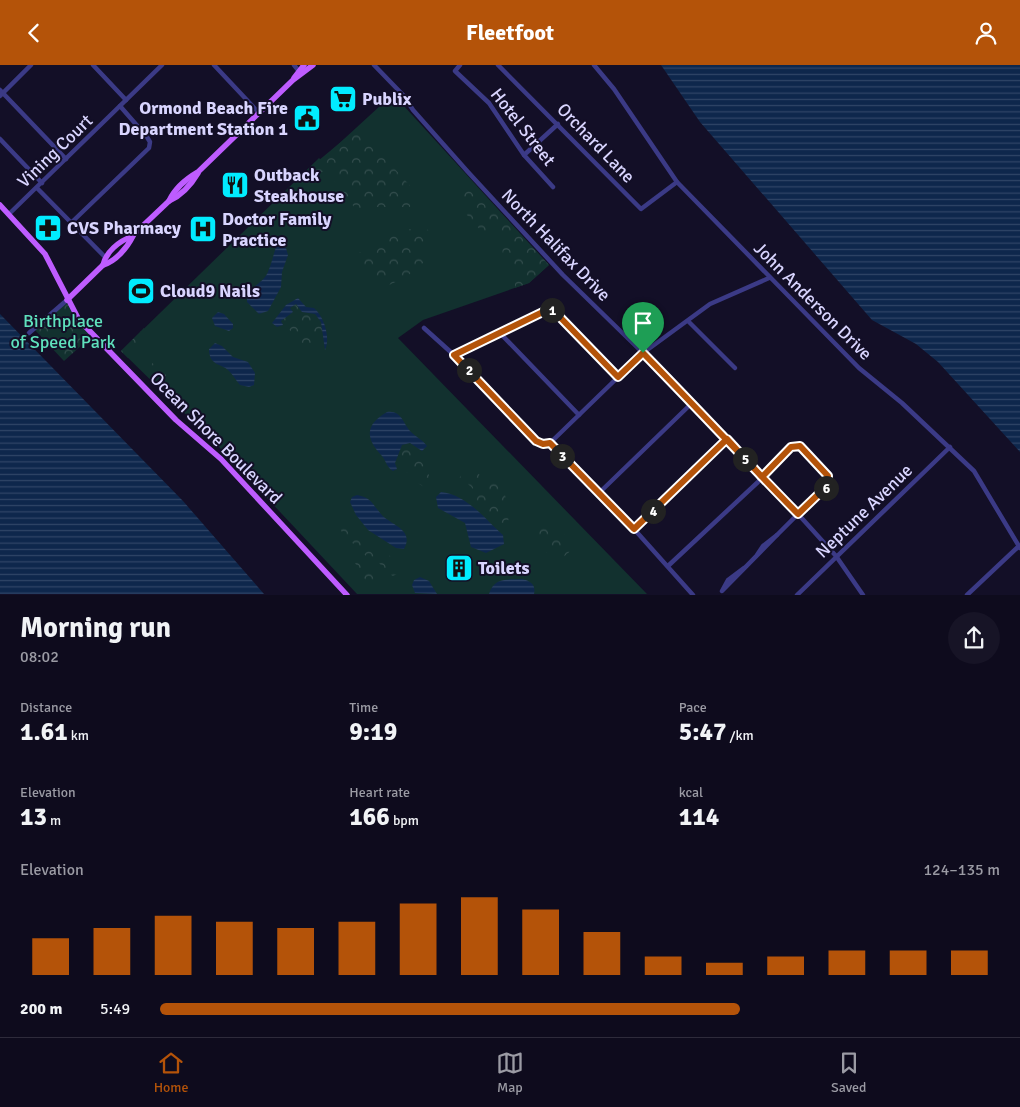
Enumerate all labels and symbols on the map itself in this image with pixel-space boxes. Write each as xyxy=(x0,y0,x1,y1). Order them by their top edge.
supermarket icon: Publix xyxy=(328,84,358,114)
street label: Hotel Street xyxy=(486,84,560,170)
place label: Publix xyxy=(362,88,412,110)
place label: Ormond Beach Fire Department Station 1 xyxy=(119,97,288,140)
street label: Orchard Lane xyxy=(552,98,640,188)
public building icon: Ormond Beach Fire Department Station 1 xyxy=(292,103,322,133)
street label: Vining Court xyxy=(13,110,97,192)
place label: Outback Steakhouse xyxy=(254,164,344,207)
restaurant icon: Outback Steakhouse xyxy=(220,170,250,200)
street label: North Halifax Drive xyxy=(497,184,615,306)
place label: Doctor Family Practice xyxy=(222,208,332,251)
pharmacy icon: CVS Pharmacy xyxy=(33,213,63,243)
hospital icon: Doctor Family Practice xyxy=(188,214,218,244)
place label: CVS Pharmacy xyxy=(67,217,181,239)
street label: John Anderson Drive xyxy=(749,237,877,365)
sports icon: Cloud9 Nails xyxy=(126,276,156,306)
place label: Cloud9 Nails xyxy=(160,280,260,302)
pin: 1 xyxy=(540,297,564,323)
pin xyxy=(622,302,664,353)
park label: Birthplace of Speed Park xyxy=(11,310,115,353)
pin: 2 xyxy=(456,357,482,383)
street label: Ocean Shore Boulevard xyxy=(145,367,287,509)
pin: 3 xyxy=(550,443,574,469)
pin: 5 xyxy=(732,447,758,471)
street label: Neptune Avenue xyxy=(811,459,917,563)
pin: 6 xyxy=(814,475,838,501)
pin: 4 xyxy=(640,499,666,523)
building icon: Toilets xyxy=(444,553,474,583)
place label: Toilets xyxy=(478,557,530,579)

